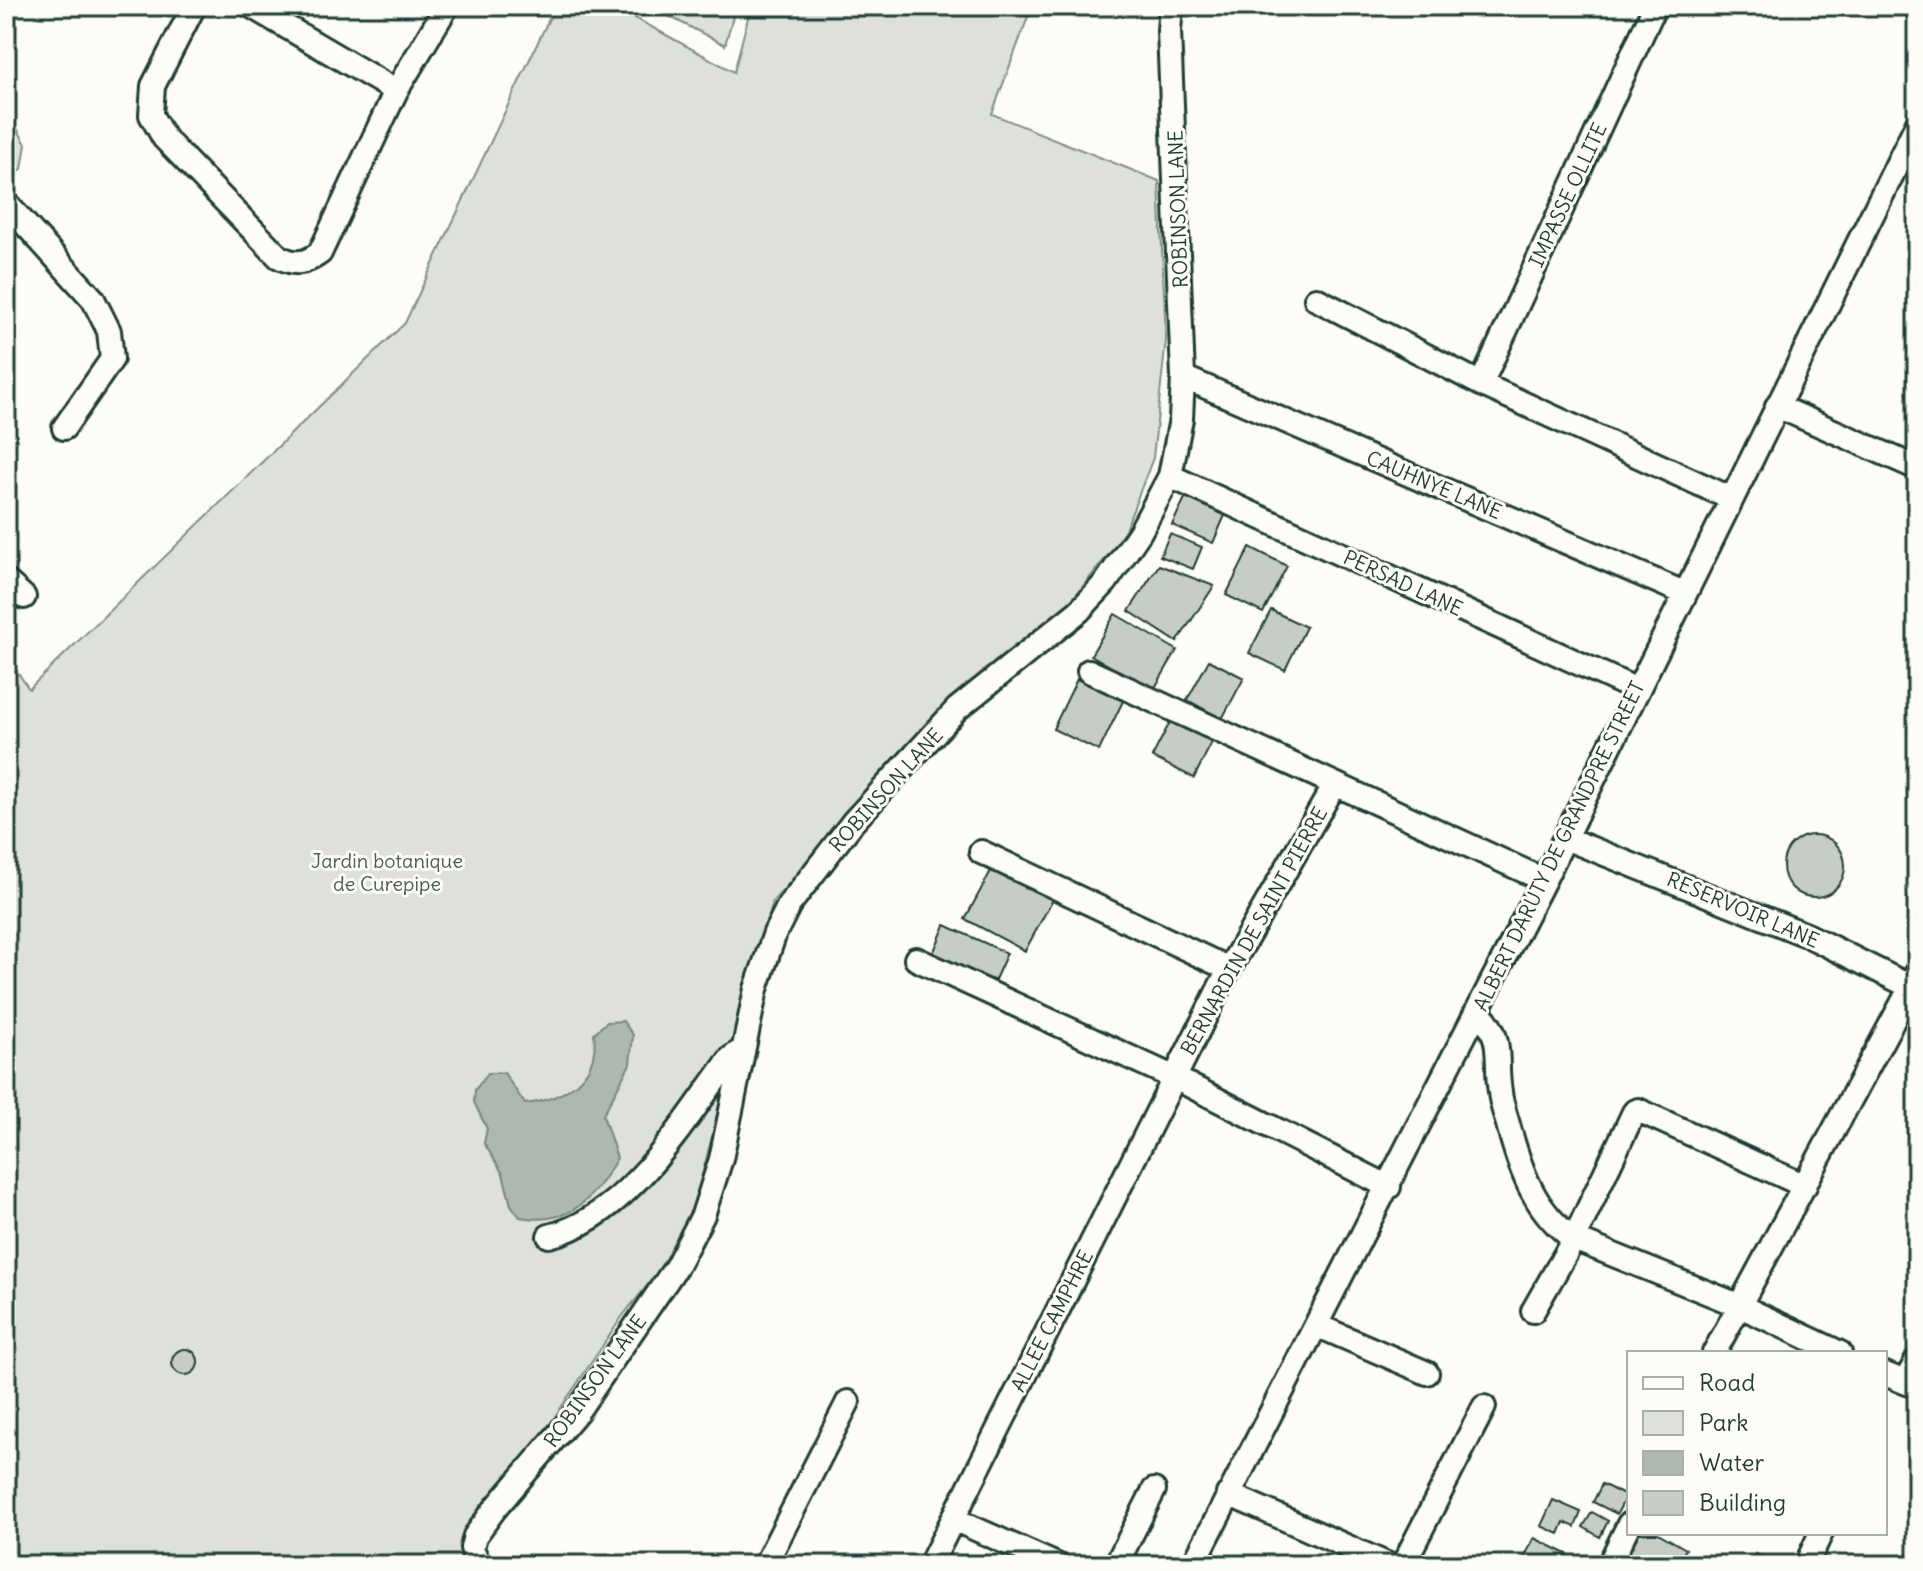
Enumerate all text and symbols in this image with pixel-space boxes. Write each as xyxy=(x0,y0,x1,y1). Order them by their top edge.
street label: IMPASSE OLLITE xyxy=(1523,119,1612,271)
street label: ROBINSON LANE xyxy=(1162,130,1193,288)
street label: CAUHNYE LANE xyxy=(1363,445,1506,524)
street label: PERSAD LANE xyxy=(1340,544,1467,621)
street label: ALBERT DARUTY DE GRANDPRE STREET xyxy=(1468,677,1650,1015)
street label: ROBINSON LANE xyxy=(823,723,948,857)
street label: BERNARDIN DE SAINT PIERRE xyxy=(1175,802,1332,1059)
park label: Jardin botanique de Curepipe xyxy=(311,848,463,896)
street label: RESERVOIR LANE xyxy=(1663,866,1823,953)
street label: ALLEE CAMPHRE xyxy=(1005,1246,1098,1396)
street label: ROBINSON LANE xyxy=(538,1309,651,1452)
legend xyxy=(1627,1351,1887,1535)
text: Road xyxy=(1699,1367,1755,1397)
text: Park xyxy=(1699,1407,1749,1437)
text: Water xyxy=(1699,1447,1764,1477)
text: Building xyxy=(1699,1487,1786,1517)

